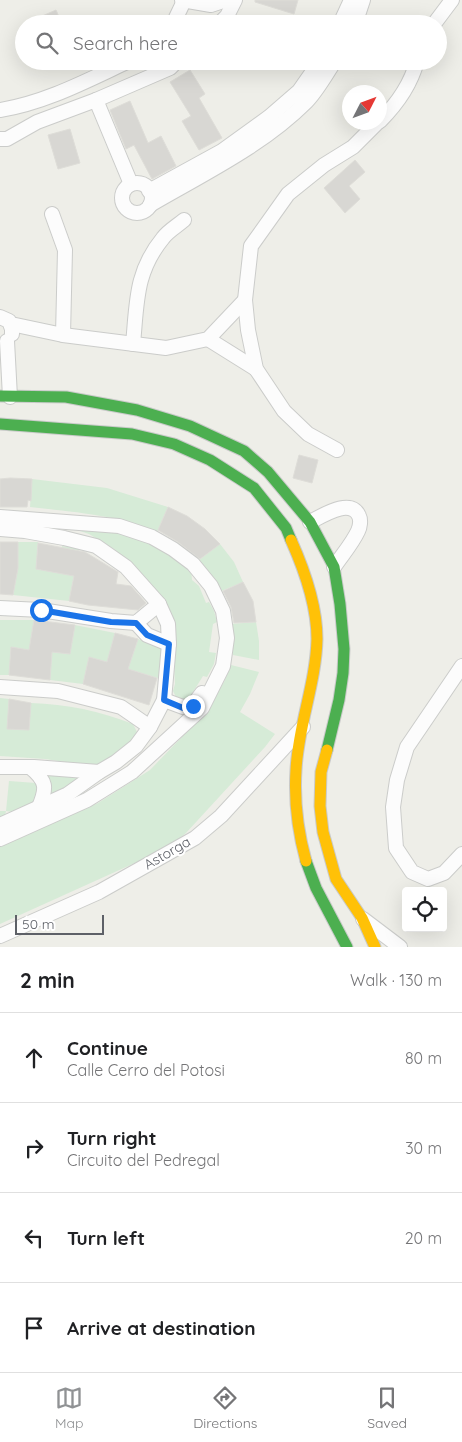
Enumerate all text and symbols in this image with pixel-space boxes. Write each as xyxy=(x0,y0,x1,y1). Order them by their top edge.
search box xyxy=(15,15,447,70)
icon: search xyxy=(33,29,61,57)
text: Search here xyxy=(73,31,178,55)
north arrow xyxy=(342,85,387,130)
route start xyxy=(30,599,53,622)
route end xyxy=(182,695,205,718)
street label: Astorga xyxy=(140,832,194,874)
map controls xyxy=(402,887,447,932)
button: locate xyxy=(402,887,447,932)
scale bar xyxy=(15,912,104,935)
text: 50 m xyxy=(22,915,55,933)
text: 2 min xyxy=(20,967,75,993)
text: Walk · 130 m xyxy=(350,970,442,990)
text: Continue xyxy=(67,1036,148,1060)
icon: ahead xyxy=(20,1044,48,1072)
text: 80 m xyxy=(405,1048,442,1068)
text: Calle Cerro del Potosi xyxy=(67,1060,225,1080)
text: Turn right xyxy=(67,1126,156,1150)
icon: right xyxy=(20,1134,48,1162)
text: 30 m xyxy=(405,1138,442,1158)
text: Circuito del Pedregal xyxy=(67,1150,220,1170)
icon: left xyxy=(20,1224,48,1252)
text: Turn left xyxy=(67,1226,145,1250)
text: 20 m xyxy=(405,1228,442,1248)
icon: arrive xyxy=(20,1314,48,1342)
text: Arrive at destination xyxy=(67,1316,256,1340)
tab: Map xyxy=(55,1384,83,1432)
tab: Directions xyxy=(193,1384,257,1432)
tab: Saved xyxy=(367,1384,407,1432)

